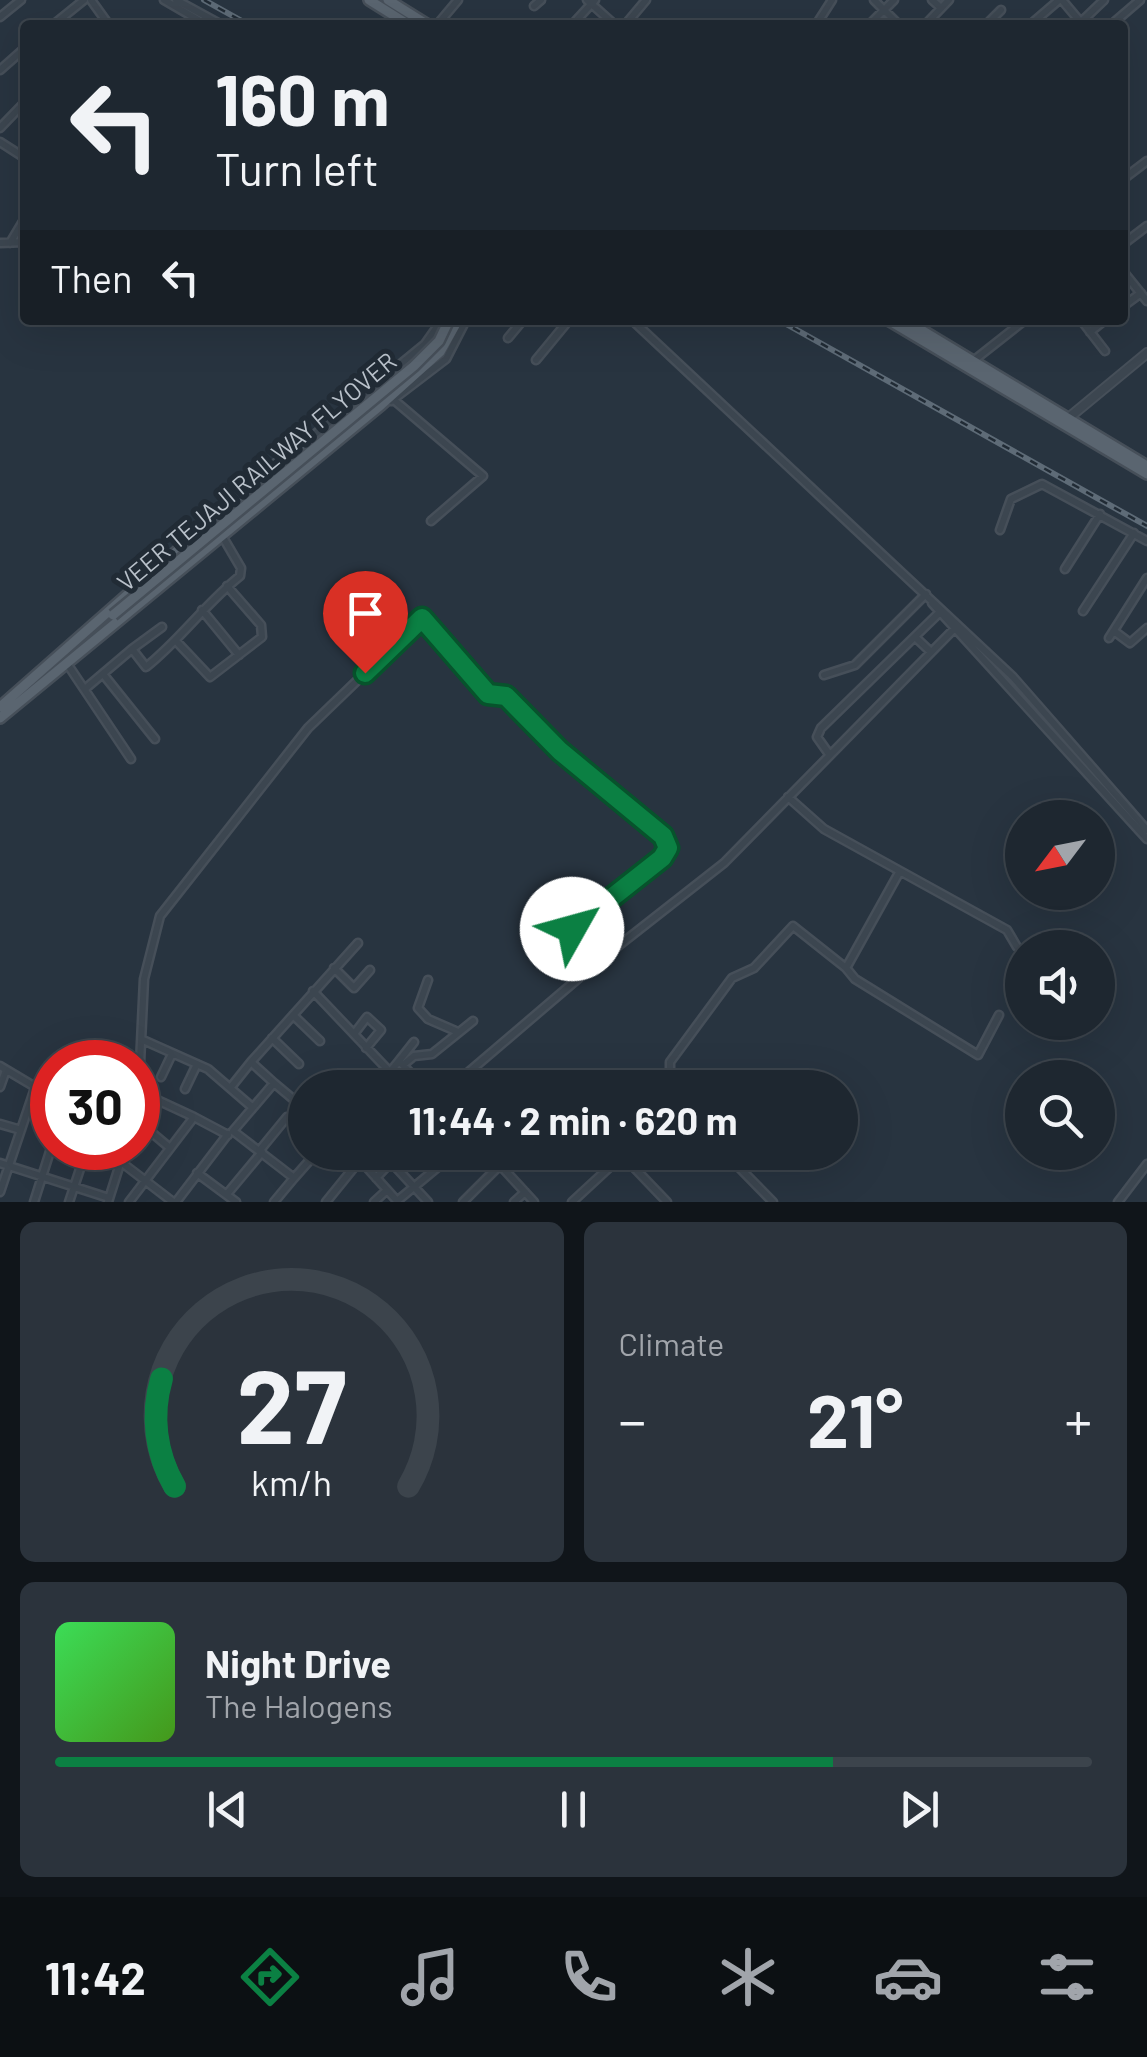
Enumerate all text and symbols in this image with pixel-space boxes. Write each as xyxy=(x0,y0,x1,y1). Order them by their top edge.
text: 160 m xyxy=(215,56,390,140)
icon: left xyxy=(50,60,180,190)
text: Turn left xyxy=(215,141,379,195)
icon: left xyxy=(153,250,208,305)
text: Then xyxy=(50,255,133,301)
street label: VEER TEJAJI RAILWAY FLYOVER xyxy=(110,345,402,597)
pin xyxy=(323,571,408,674)
icon: arrive xyxy=(338,586,393,641)
north arrow xyxy=(1005,800,1115,910)
map controls xyxy=(1005,800,1115,1170)
position arrow xyxy=(520,877,624,981)
button: sound xyxy=(1005,930,1115,1040)
speed limit sign: 30 xyxy=(30,1040,160,1170)
button: search xyxy=(1005,1060,1115,1170)
text: 11:44 · 2 min · 620 m xyxy=(408,1097,738,1143)
text: Climate xyxy=(619,1324,724,1362)
text: 27 xyxy=(237,1340,347,1465)
text: 21° xyxy=(807,1373,903,1463)
text: − xyxy=(619,1386,646,1452)
text: + xyxy=(1064,1386,1092,1452)
text: km/h xyxy=(251,1460,332,1503)
text: Night Drive xyxy=(205,1640,391,1686)
text: The Halogens xyxy=(205,1686,393,1724)
icon: previous xyxy=(200,1782,255,1837)
icon: pause xyxy=(546,1782,601,1837)
icon: next xyxy=(892,1782,947,1837)
icon: directions xyxy=(235,1942,305,2012)
icon: music xyxy=(395,1942,465,2012)
icon: phone xyxy=(554,1942,624,2012)
icon: climate xyxy=(713,1942,783,2012)
icon: car xyxy=(873,1942,943,2012)
icon: filters xyxy=(1032,1942,1102,2012)
text: 11:42 xyxy=(45,1950,146,2004)

